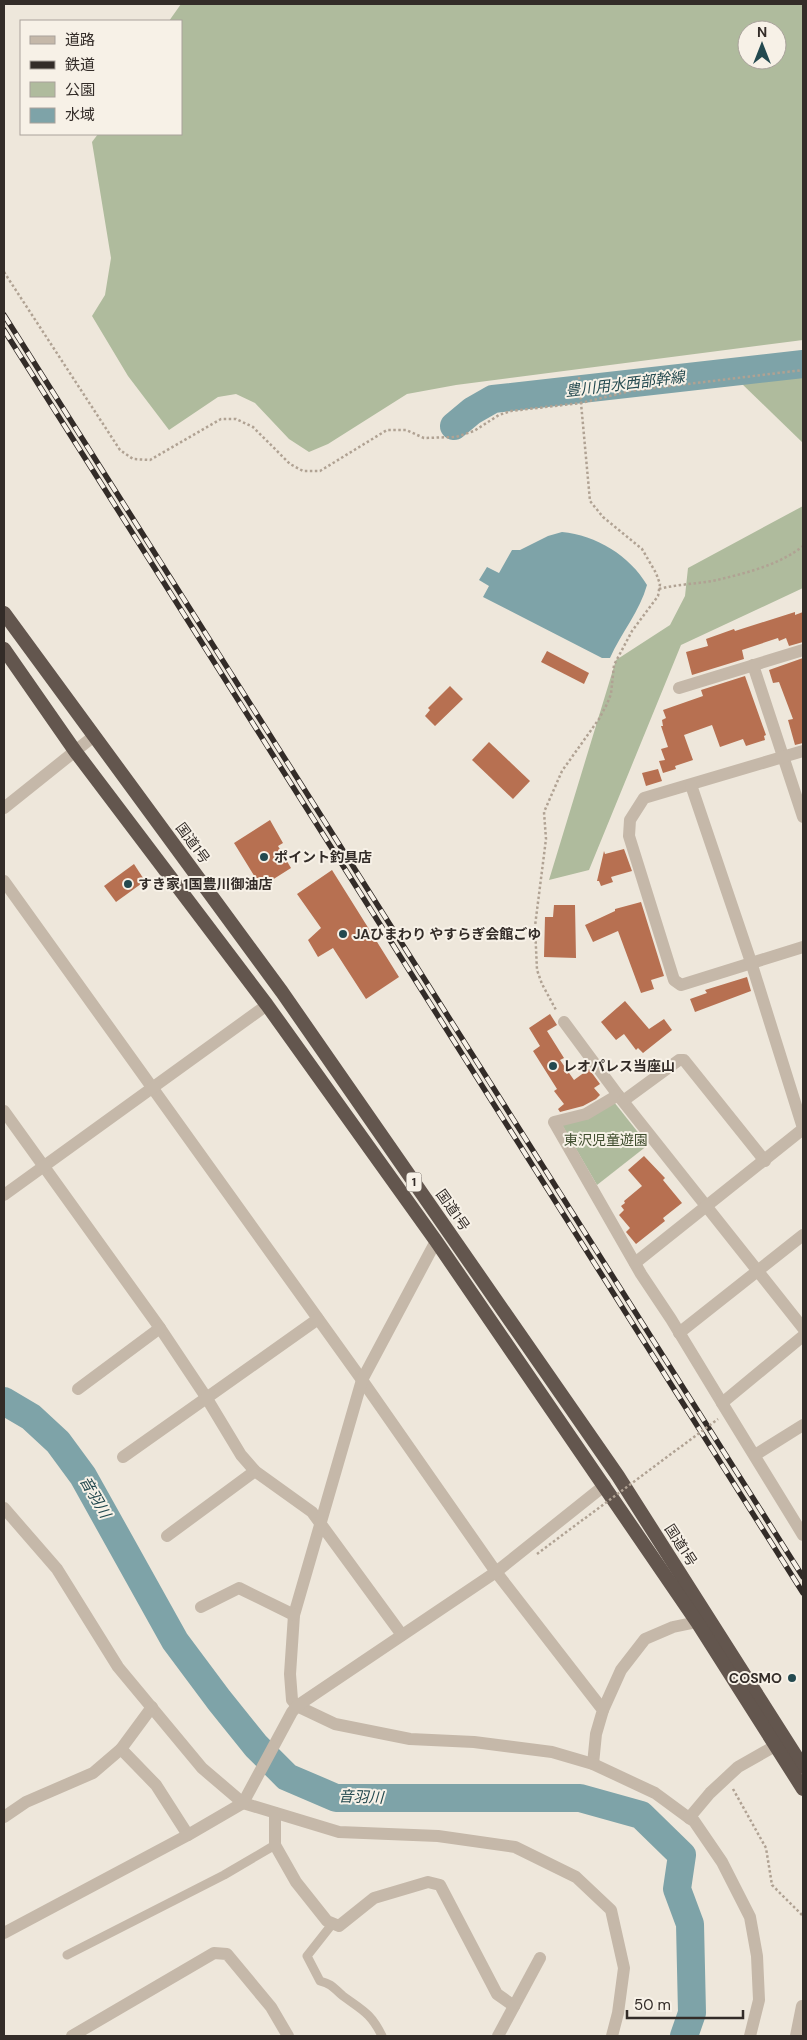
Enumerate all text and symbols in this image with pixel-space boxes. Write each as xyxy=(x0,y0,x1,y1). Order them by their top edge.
legend xyxy=(20,20,182,135)
north arrow xyxy=(737,20,787,70)
text: N xyxy=(757,23,767,41)
text: 道路 xyxy=(65,30,95,50)
text: 鉄道 xyxy=(65,55,95,75)
text: 公園 xyxy=(65,80,95,100)
text: 水域 xyxy=(65,105,95,125)
water label: 豊川用水西部幹線 xyxy=(564,367,688,401)
street label: 国道1号 xyxy=(172,819,214,867)
place label: ポイント釣具店 xyxy=(274,848,372,866)
marker: ポイント釣具店 xyxy=(258,851,270,863)
place label: すき家 1国豊川御油店 xyxy=(138,875,272,893)
marker: すき家 1国豊川御油店 xyxy=(122,878,134,890)
place label: JAひまわり やすらぎ会館ごゆ xyxy=(353,925,541,943)
marker: JAひまわり やすらぎ会館ごゆ xyxy=(337,928,349,940)
place label: レオパレス当座山 xyxy=(563,1057,675,1075)
marker: レオパレス当座山 xyxy=(547,1060,559,1072)
park label: 東沢児童遊園 xyxy=(564,1131,648,1149)
road number: 1 xyxy=(406,1172,422,1192)
street label: 国道1号 xyxy=(432,1186,474,1234)
water label: 音羽川 xyxy=(75,1473,116,1523)
street label: 国道1号 xyxy=(661,1521,701,1569)
place label: COSMO xyxy=(729,1669,782,1687)
marker: COSMO xyxy=(786,1672,798,1684)
water label: 音羽川 xyxy=(338,1786,386,1808)
scale bar xyxy=(627,1988,743,2020)
text: 50 m xyxy=(634,1995,671,2015)

